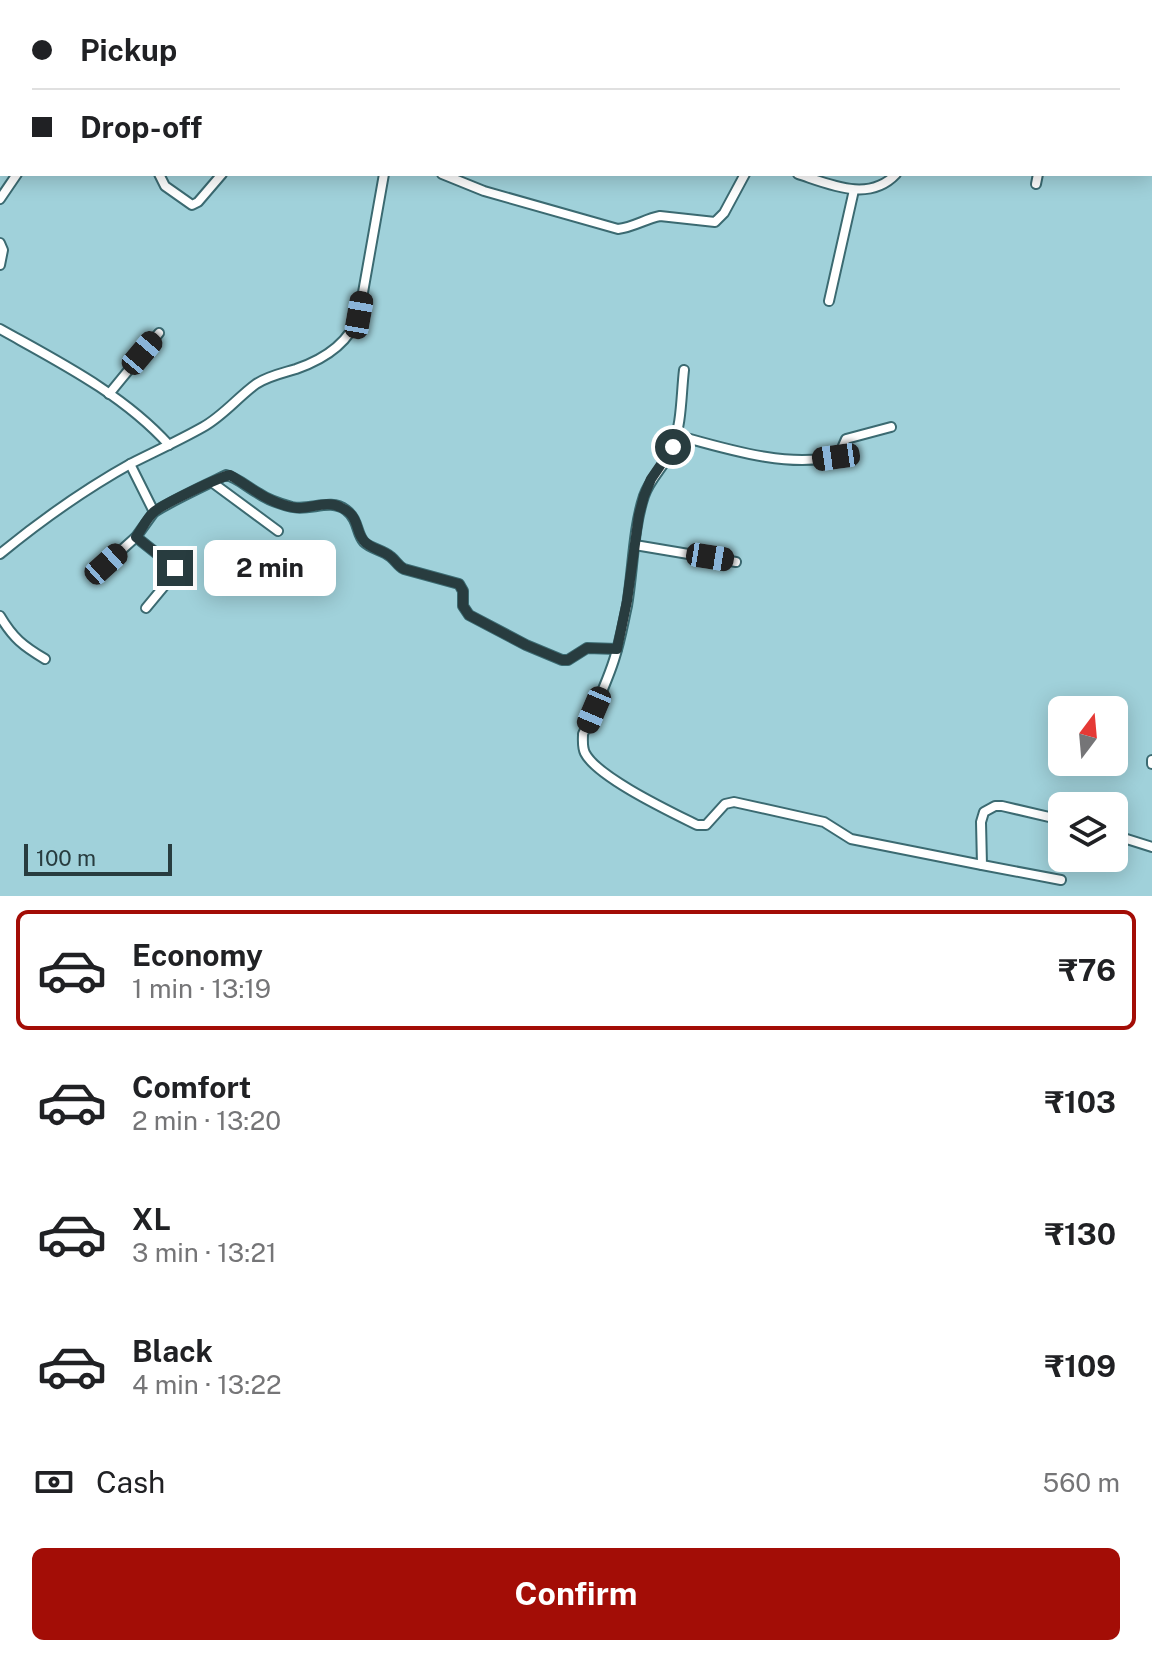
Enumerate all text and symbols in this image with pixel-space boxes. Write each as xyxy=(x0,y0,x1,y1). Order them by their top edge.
text: Pickup xyxy=(80,32,177,68)
text: Drop-off xyxy=(80,109,202,145)
car xyxy=(343,289,375,341)
car xyxy=(117,327,167,379)
route start xyxy=(655,429,691,465)
car xyxy=(811,442,861,472)
car xyxy=(80,539,132,589)
callout: 2 min xyxy=(203,540,335,596)
car xyxy=(684,541,736,573)
route end xyxy=(157,550,193,586)
text: 2 min xyxy=(236,552,304,583)
car xyxy=(574,683,614,737)
north arrow xyxy=(1048,696,1128,776)
map controls xyxy=(1048,696,1128,872)
button: layers xyxy=(1048,792,1128,872)
scale bar xyxy=(24,840,172,876)
text: 100 m xyxy=(36,845,96,871)
icon: car xyxy=(36,934,108,1006)
text: Economy xyxy=(132,937,263,973)
text: ₹76 xyxy=(1058,952,1116,988)
text: 1 min · 13:19 xyxy=(132,973,271,1004)
icon: car xyxy=(36,1066,108,1138)
text: Comfort xyxy=(132,1069,251,1105)
text: ₹103 xyxy=(1045,1084,1116,1120)
text: 2 min · 13:20 xyxy=(132,1105,281,1136)
icon: car xyxy=(36,1198,108,1270)
text: XL xyxy=(132,1201,171,1237)
text: ₹130 xyxy=(1045,1216,1116,1252)
text: 3 min · 13:21 xyxy=(132,1237,277,1268)
icon: car xyxy=(36,1330,108,1402)
text: Black xyxy=(132,1333,213,1369)
text: ₹109 xyxy=(1045,1348,1116,1384)
text: 4 min · 13:22 xyxy=(132,1369,282,1400)
icon: cash xyxy=(32,1460,76,1504)
text: Cash xyxy=(96,1464,165,1500)
text: 560 m xyxy=(1043,1467,1120,1498)
button: Confirm xyxy=(32,1548,1120,1640)

